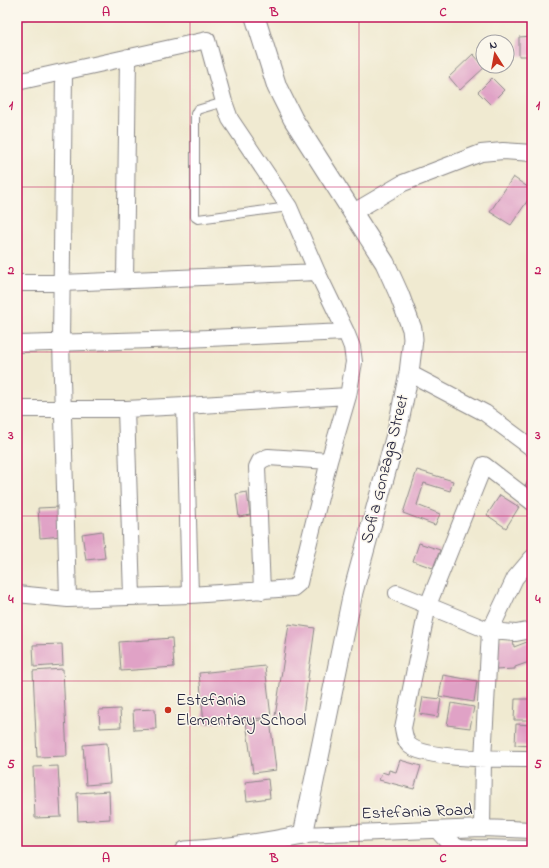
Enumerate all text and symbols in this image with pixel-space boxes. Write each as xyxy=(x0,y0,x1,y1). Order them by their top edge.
text: A xyxy=(102,3,110,22)
text: B xyxy=(269,3,279,22)
text: C xyxy=(439,3,447,22)
north arrow xyxy=(475,34,515,74)
text: N xyxy=(488,37,498,54)
text: 1 xyxy=(9,96,14,115)
text: 1 xyxy=(536,96,541,115)
text: 2 xyxy=(7,261,15,280)
text: 2 xyxy=(534,261,542,280)
street label: Sofia Gonzaga Street xyxy=(354,392,418,546)
text: 3 xyxy=(7,426,14,445)
text: 3 xyxy=(534,426,541,445)
text: 4 xyxy=(7,590,14,609)
text: 4 xyxy=(534,590,541,609)
place label: Estefania Elementary School xyxy=(176,688,307,734)
marker: Estefania Elementary School xyxy=(163,705,173,715)
text: 5 xyxy=(7,755,15,774)
text: 5 xyxy=(534,755,542,774)
street label: Estefania Road xyxy=(361,798,473,826)
text: A xyxy=(102,849,110,868)
text: B xyxy=(269,849,279,868)
text: C xyxy=(439,849,447,868)

